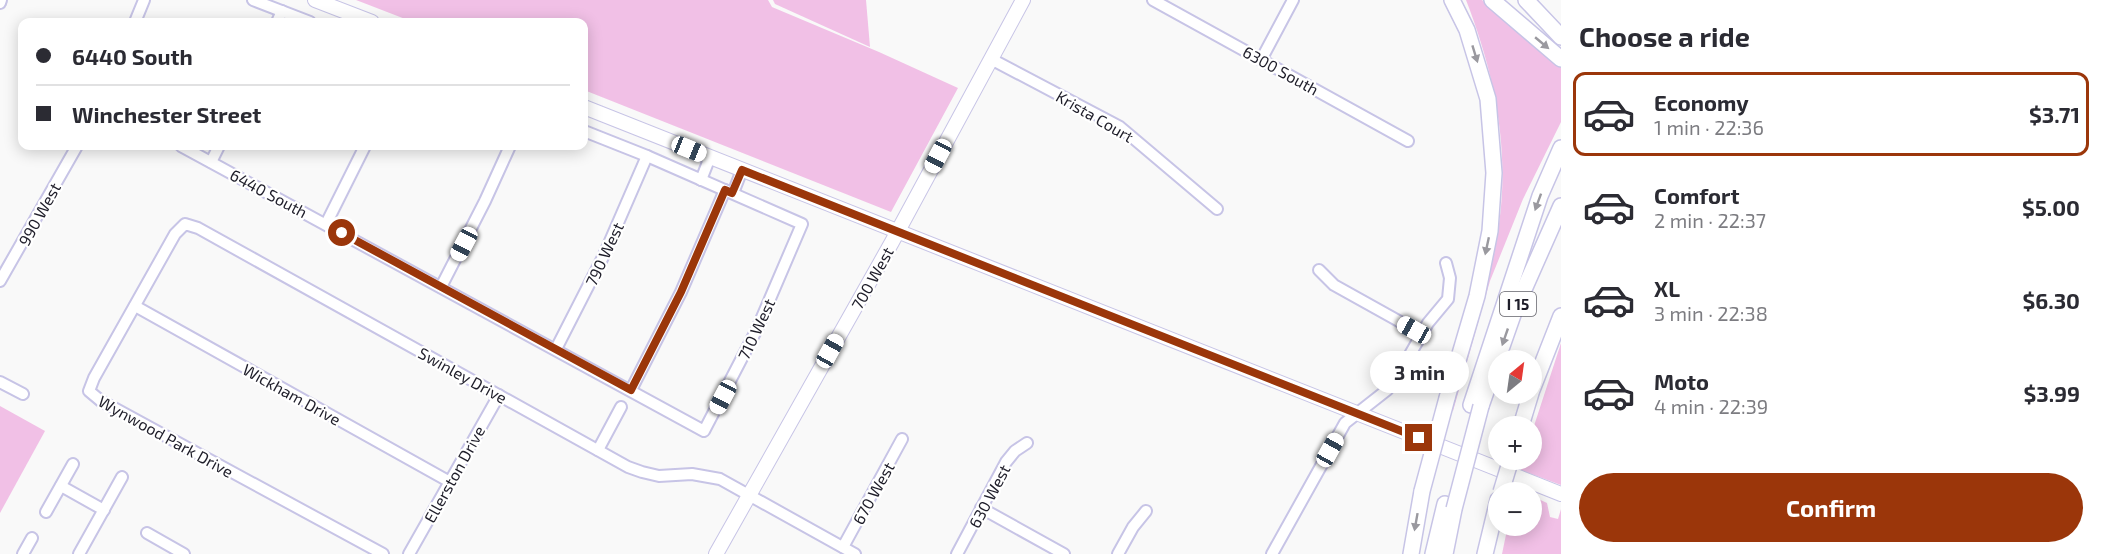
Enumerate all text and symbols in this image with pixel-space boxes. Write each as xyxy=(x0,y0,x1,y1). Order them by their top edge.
text: Choose a ride xyxy=(1579,20,1750,52)
one-way arrow xyxy=(1534,37,1550,50)
street label: 6300 South xyxy=(1240,41,1322,99)
text: 6440 South xyxy=(72,43,193,69)
one-way arrow xyxy=(1471,45,1480,63)
street label: Krista Court xyxy=(1053,86,1137,146)
icon: car xyxy=(1582,87,1636,141)
text: Economy xyxy=(1654,89,1749,115)
text: Winchester Street xyxy=(72,101,261,127)
text: $3.71 xyxy=(2029,101,2080,127)
text: 1 min · 22:36 xyxy=(1654,115,1764,139)
car xyxy=(669,134,709,164)
car xyxy=(922,136,954,176)
street label: 6440 South xyxy=(227,165,311,221)
street label: 990 West xyxy=(14,179,64,249)
icon: car xyxy=(1582,180,1636,234)
text: Comfort xyxy=(1654,182,1739,208)
one-way arrow xyxy=(1533,193,1543,211)
text: $5.00 xyxy=(2022,194,2080,220)
text: 2 min · 22:37 xyxy=(1654,208,1766,232)
route start xyxy=(328,219,355,246)
street label: 790 West xyxy=(581,219,627,289)
car xyxy=(448,224,480,264)
one-way arrow xyxy=(1482,237,1491,256)
street label: 700 West xyxy=(847,243,897,313)
icon: car xyxy=(1582,273,1636,327)
text: XL xyxy=(1654,275,1680,301)
text: $6.30 xyxy=(2023,287,2080,313)
road number: I 15 xyxy=(1500,292,1536,316)
street label: 710 West xyxy=(734,295,778,363)
text: 3 min · 22:38 xyxy=(1654,301,1768,325)
car xyxy=(1394,313,1434,347)
one-way arrow xyxy=(1500,328,1510,346)
car xyxy=(813,331,847,371)
street label: Swinley Drive xyxy=(415,343,511,407)
north arrow xyxy=(1488,350,1542,404)
map controls xyxy=(1488,350,1542,536)
callout: 3 min xyxy=(1370,351,1468,393)
street label: Wickham Drive xyxy=(240,359,344,429)
text: 3 min xyxy=(1394,360,1445,384)
icon: car xyxy=(1582,366,1636,420)
text: Moto xyxy=(1654,368,1709,394)
car xyxy=(707,377,739,417)
text: $3.99 xyxy=(2023,380,2080,406)
street label: Wynwood Park Drive xyxy=(95,391,237,481)
text: 4 min · 22:39 xyxy=(1654,394,1768,418)
button: + xyxy=(1488,416,1542,470)
street label: Ellerston Drive xyxy=(420,422,488,526)
route end xyxy=(1405,424,1432,451)
car xyxy=(1313,430,1347,470)
street label: 670 West xyxy=(848,459,898,527)
street label: 630 West xyxy=(964,461,1014,531)
button: Confirm xyxy=(1579,473,2083,542)
button: − xyxy=(1488,482,1542,536)
one-way arrow xyxy=(1412,513,1421,532)

